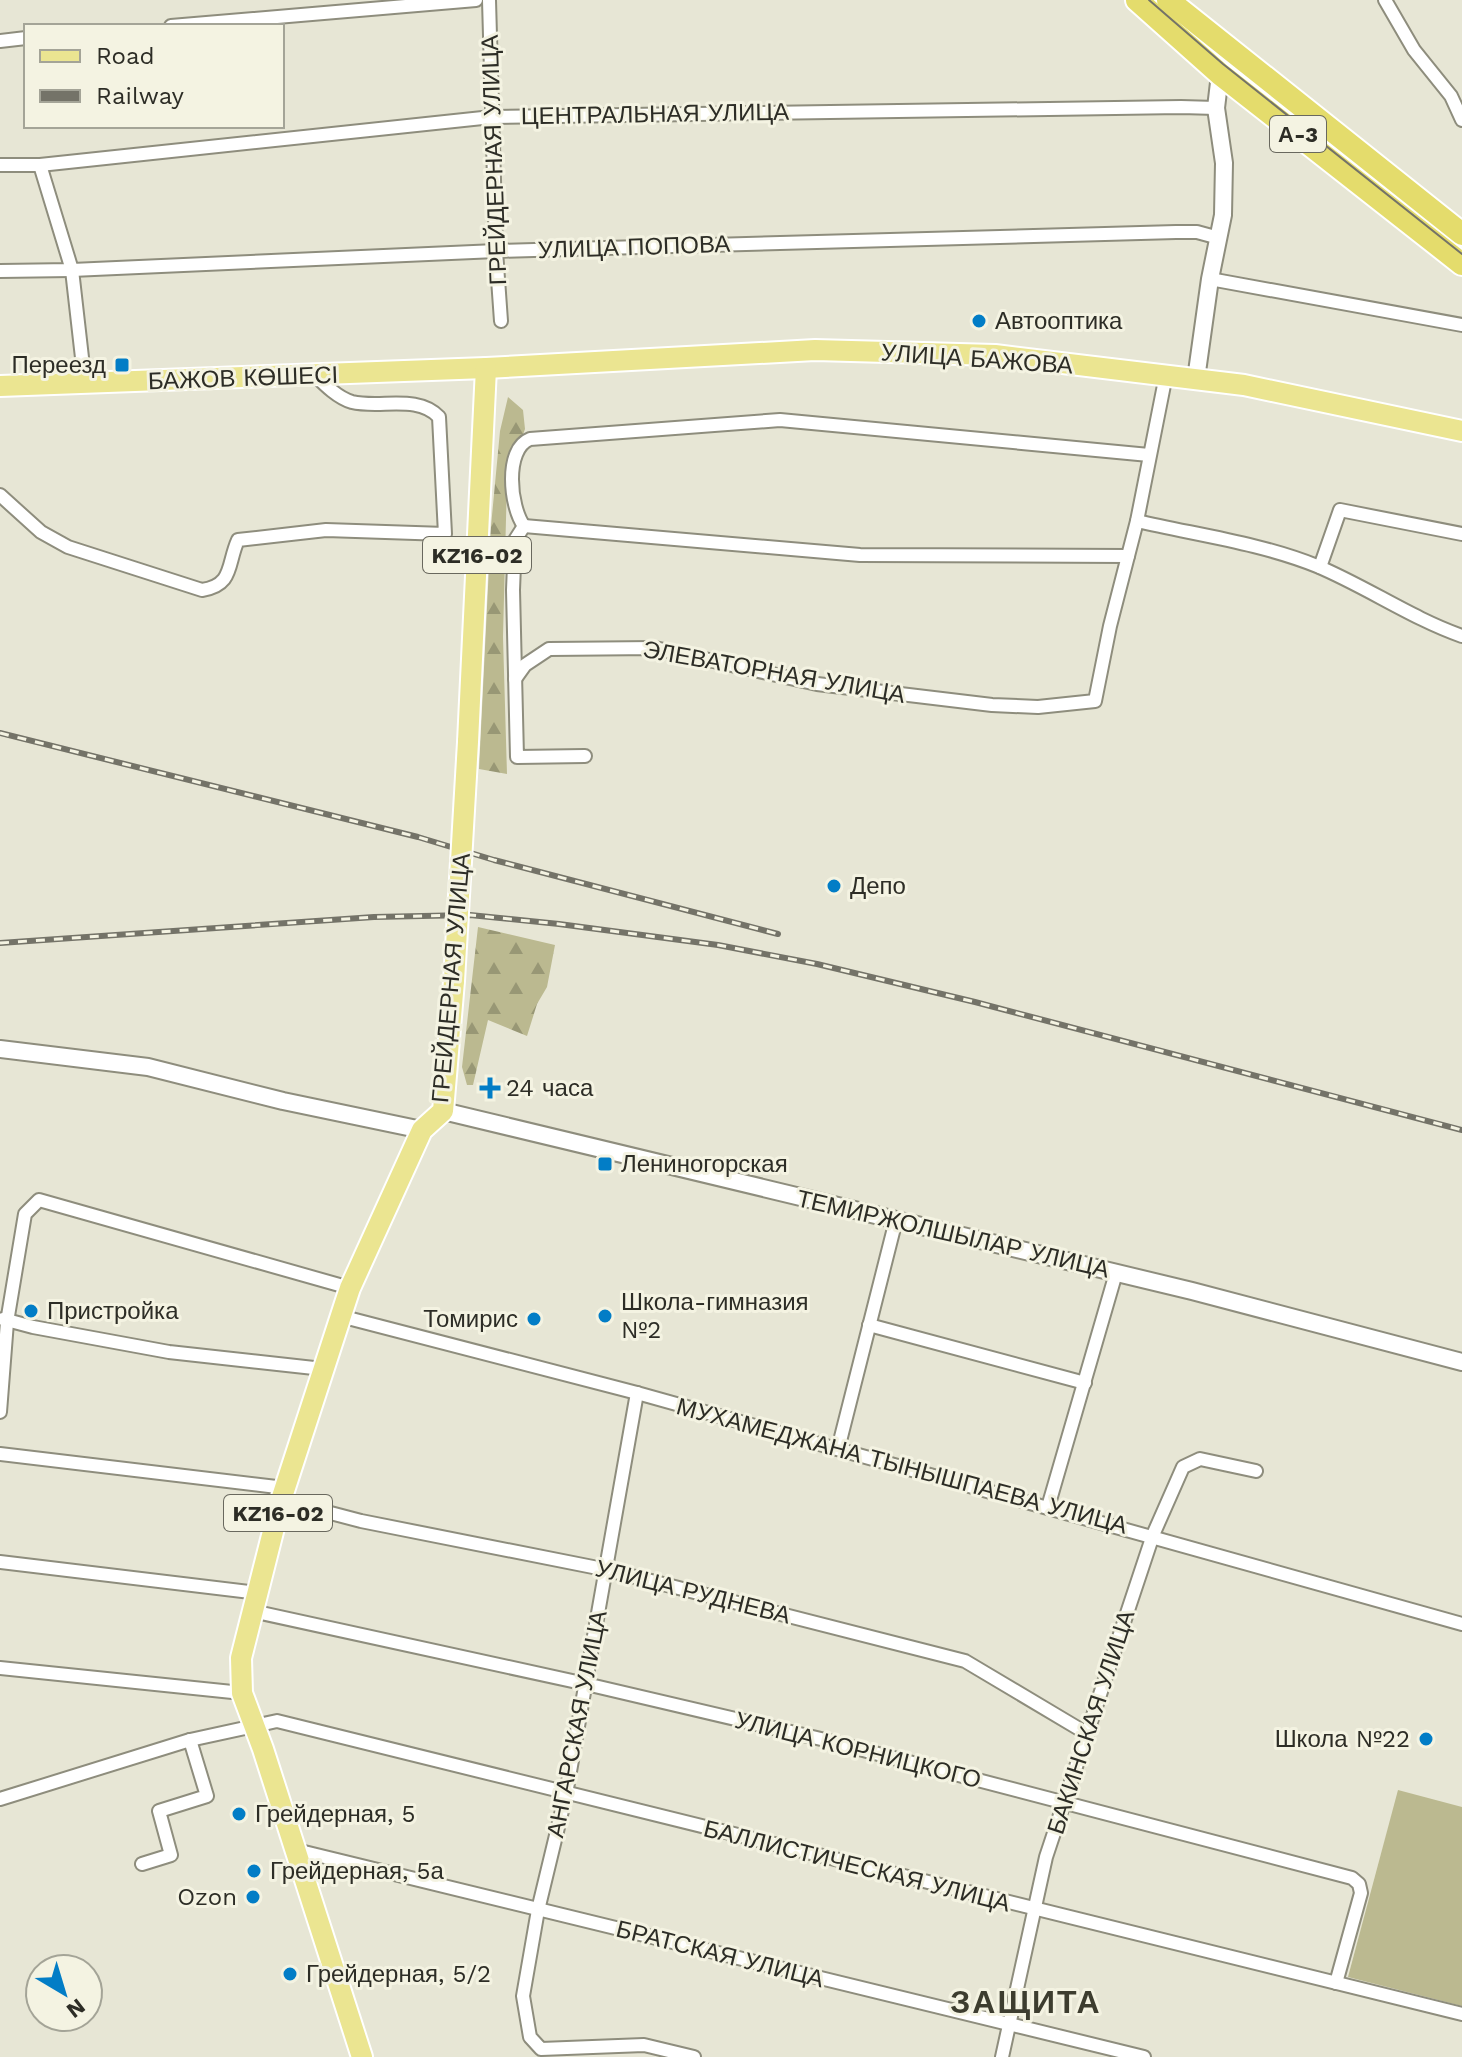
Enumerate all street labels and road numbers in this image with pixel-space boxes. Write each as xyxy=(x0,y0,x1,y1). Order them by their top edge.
street label: ГРЕЙДЕРНАЯ УЛИЦА xyxy=(476,34,512,286)
street label: ЦЕНТРАЛЬНАЯ УЛИЦА xyxy=(521,98,789,130)
road number: А-3 xyxy=(1270,116,1326,152)
street label: УЛИЦА ПОПОВА xyxy=(537,230,731,264)
street label: УЛИЦА БАЖОВА xyxy=(880,338,1074,380)
street label: БАЖОВ КӨШЕСІ xyxy=(147,361,339,395)
road number: KZ16-02 xyxy=(423,537,531,573)
street label: ЭЛЕВАТОРНАЯ УЛИЦА xyxy=(641,635,907,709)
street label: ГРЕЙДЕРНАЯ УЛИЦА xyxy=(426,852,476,1104)
street label: ТЕМИРЖОЛШЫЛАР УЛИЦА xyxy=(794,1184,1112,1284)
street label: МУХАМЕДЖАНА ТЫНЫШПАЕВА УЛИЦА xyxy=(674,1392,1130,1540)
road number: KZ16-02 xyxy=(224,1495,332,1531)
street label: УЛИЦА РУДНЕВА xyxy=(593,1554,793,1630)
street label: БАКИНСКАЯ УЛИЦА xyxy=(1042,1606,1140,1838)
street label: АНГАРСКАЯ УЛИЦА xyxy=(541,1608,613,1840)
street label: УЛИЦА КОРНИЦКОГО xyxy=(732,1706,984,1794)
street label: БАЛЛИСТИЧЕСКАЯ УЛИЦА xyxy=(701,1814,1013,1918)
street label: БРАТСКАЯ УЛИЦА xyxy=(613,1915,827,1993)

